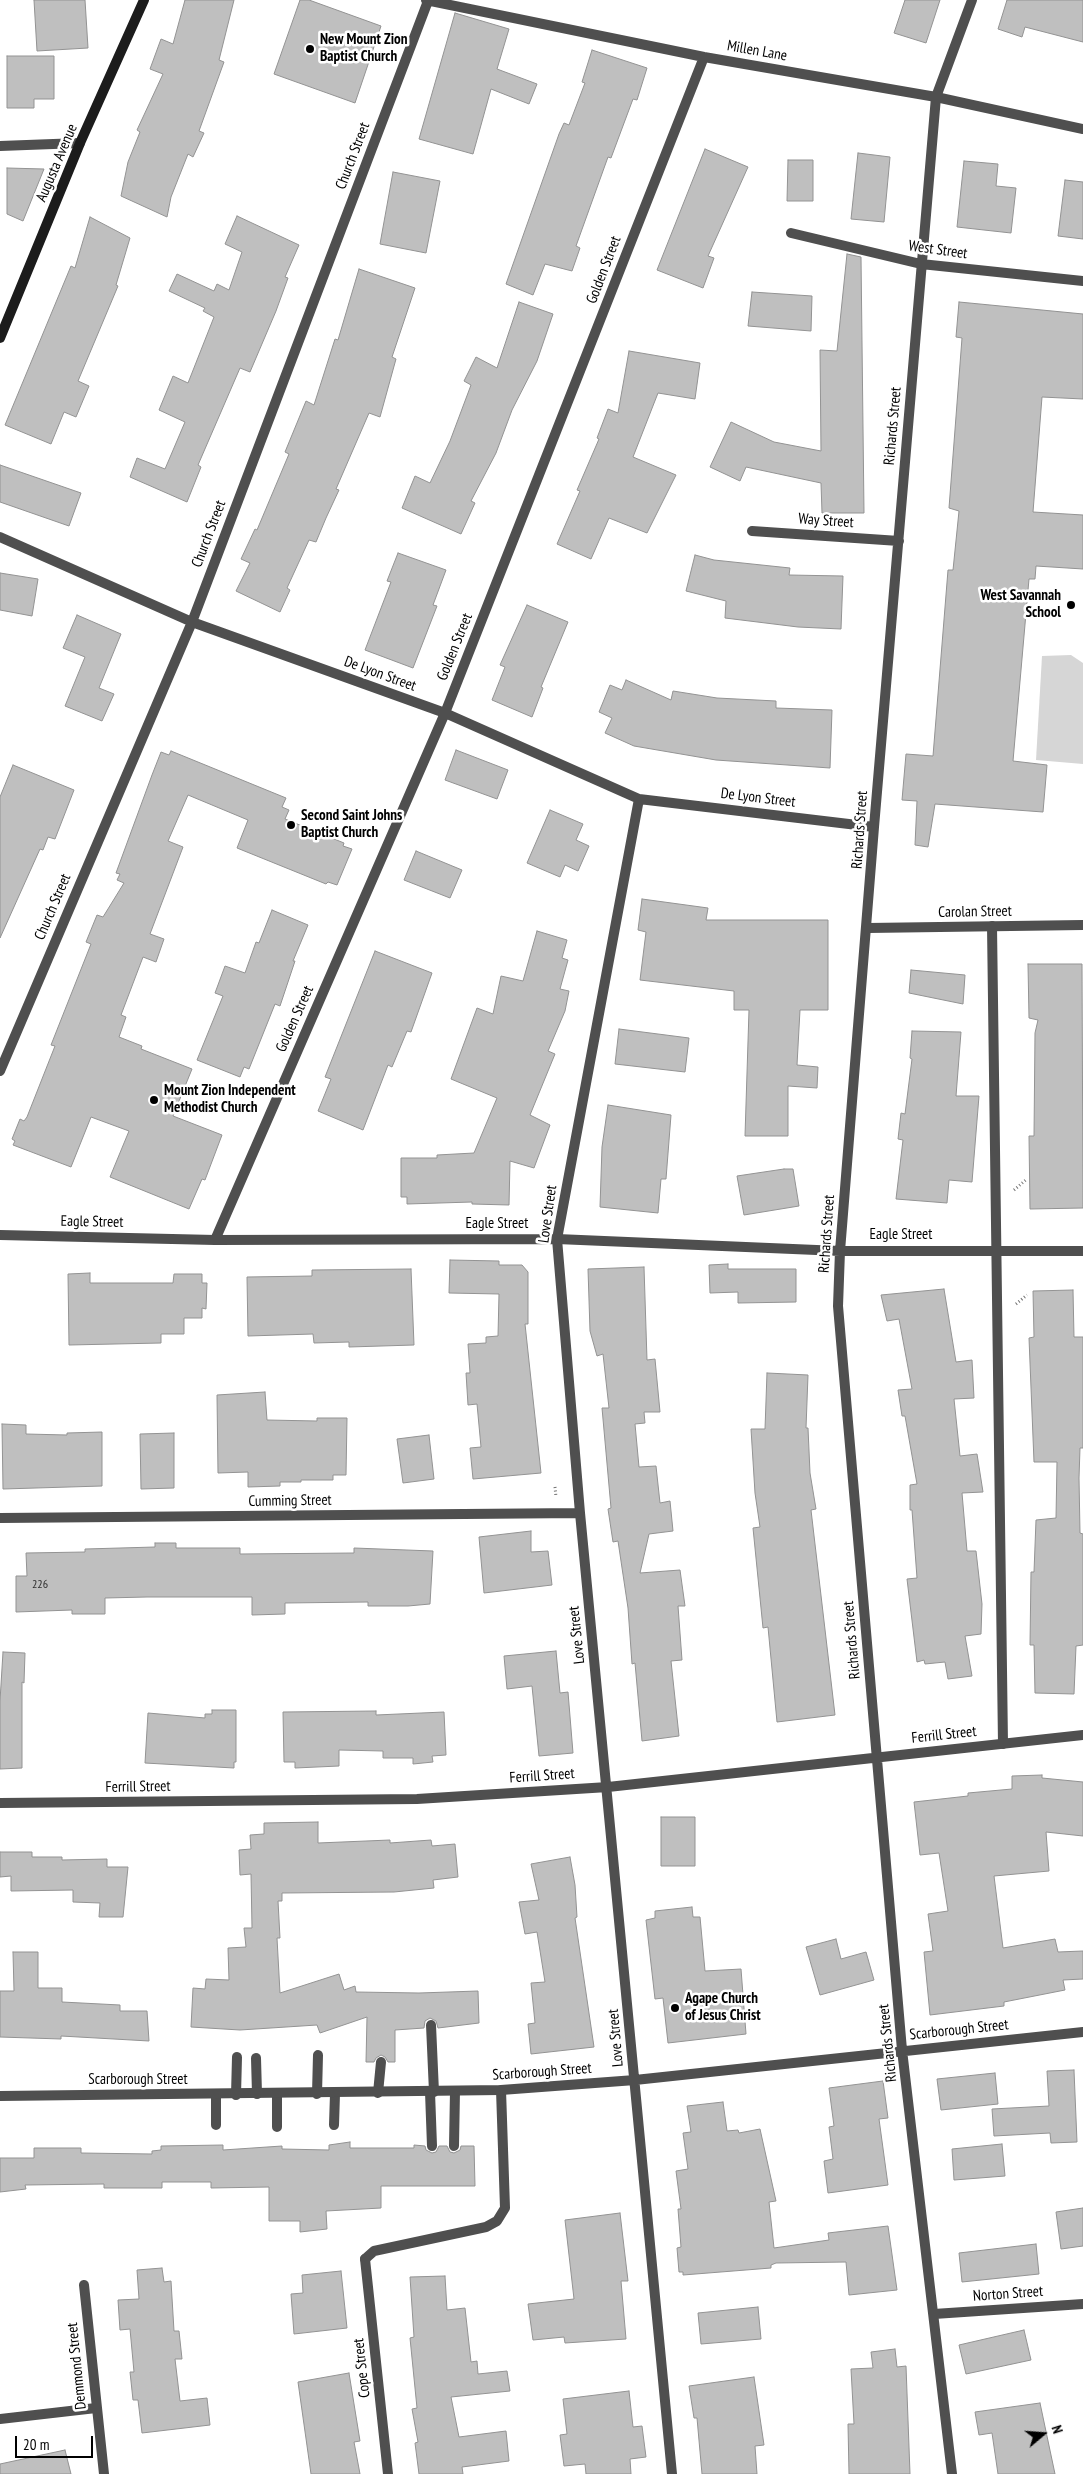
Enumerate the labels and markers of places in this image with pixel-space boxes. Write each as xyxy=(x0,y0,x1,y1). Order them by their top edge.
place label: New Mount Zion Baptist Church xyxy=(320,31,407,66)
marker: New Mount Zion Baptist Church xyxy=(304,43,316,55)
place label: West Savannah School xyxy=(980,587,1061,622)
marker: West Savannah School xyxy=(1065,599,1077,611)
place label: Second Saint Johns Baptist Church xyxy=(301,807,402,842)
marker: Second Saint Johns Baptist Church xyxy=(285,819,297,831)
place label: Mount Zion Independent Methodist Church xyxy=(164,1082,295,1117)
marker: Mount Zion Independent Methodist Church xyxy=(148,1094,160,1106)
place label: Agape Church of Jesus Christ xyxy=(685,1990,761,2025)
marker: Agape Church of Jesus Christ xyxy=(669,2002,681,2014)

